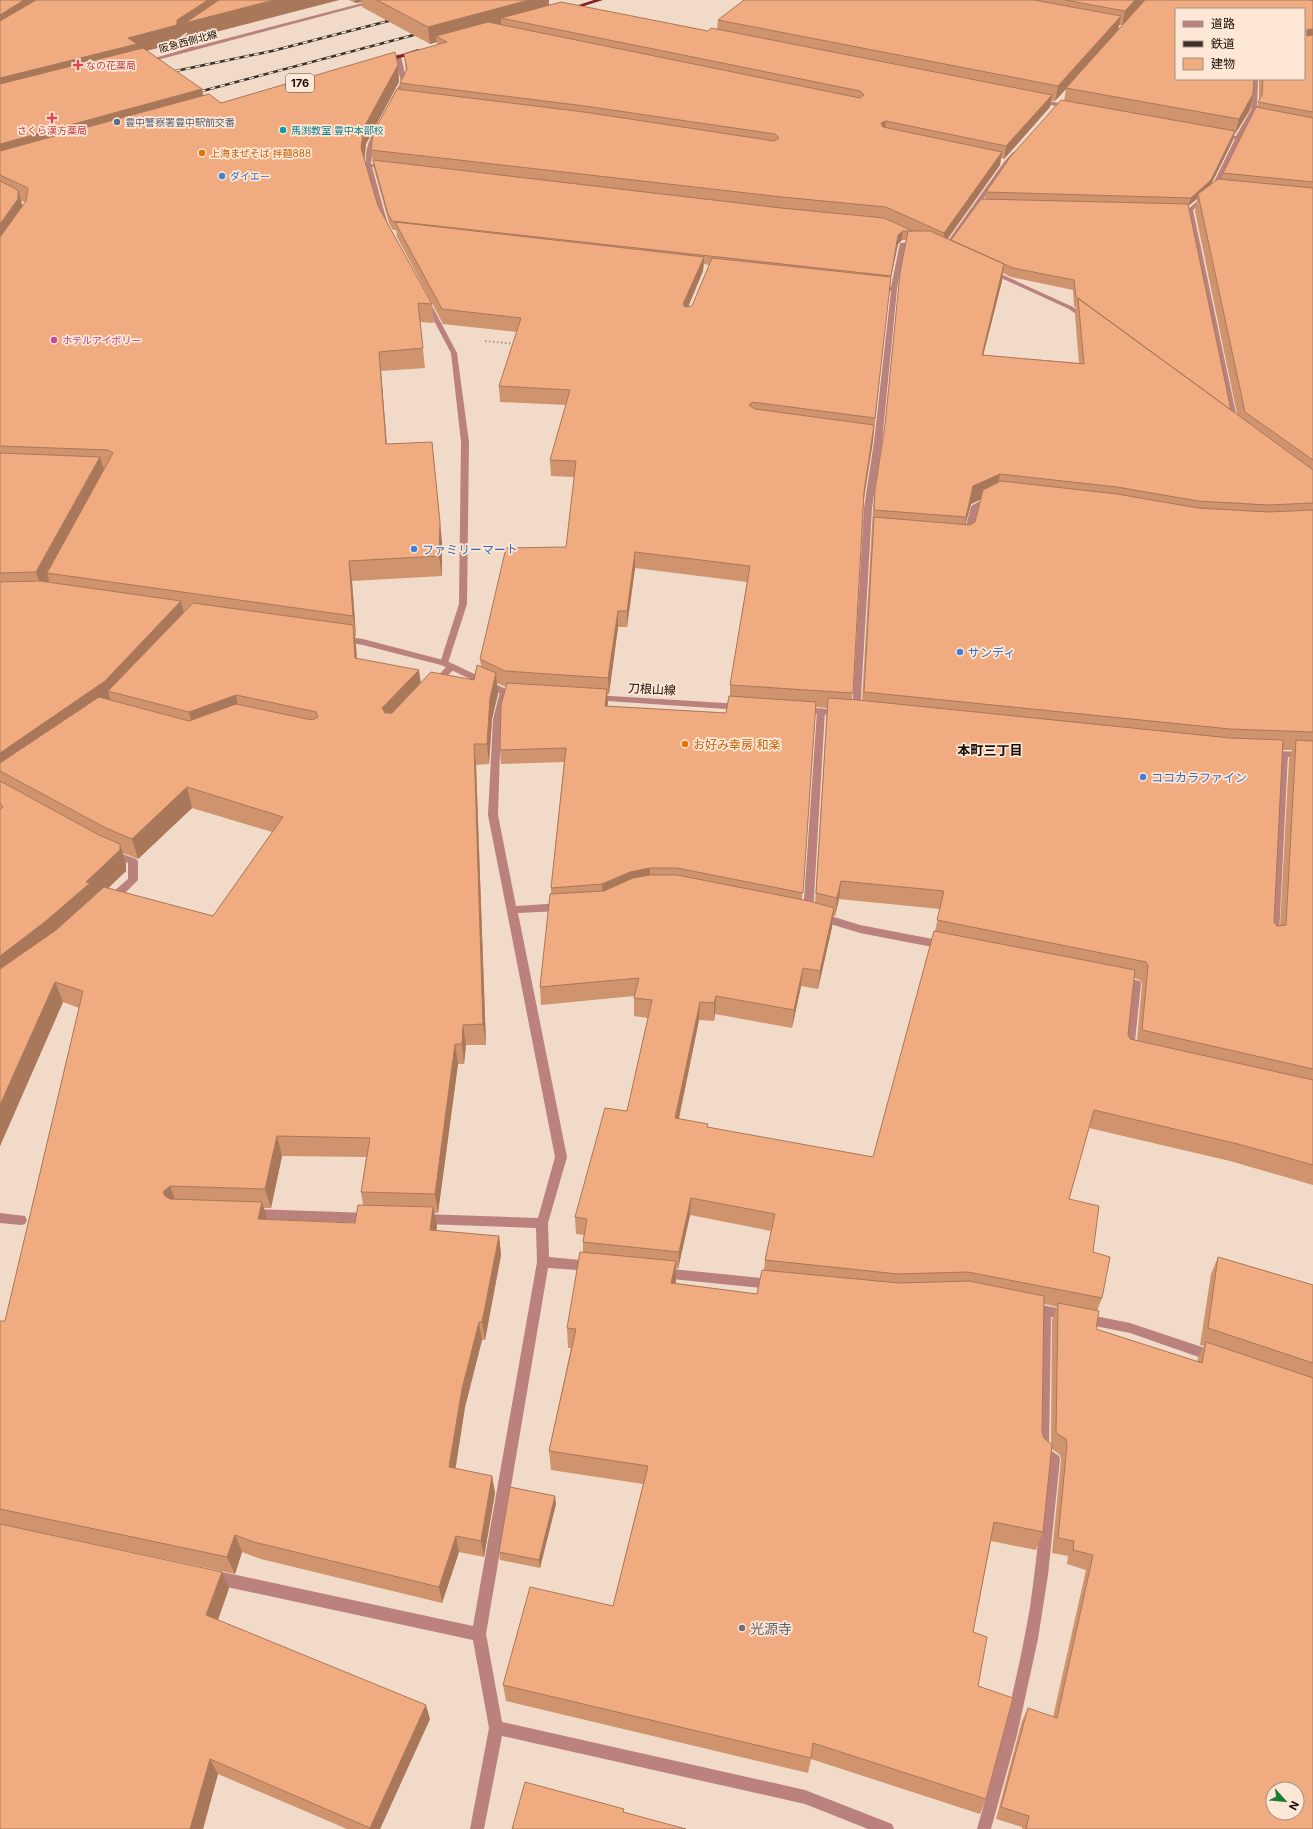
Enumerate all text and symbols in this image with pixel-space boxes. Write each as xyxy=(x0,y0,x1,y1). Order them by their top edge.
legend xyxy=(1175,8,1305,80)
text: 道路 xyxy=(1211,16,1235,31)
street label: 阪急西側北線 xyxy=(157,27,219,55)
text: 鉄道 xyxy=(1211,36,1235,51)
text: 建物 xyxy=(1211,56,1235,71)
place label: なの花薬局 xyxy=(86,59,136,71)
marker: なの花薬局 xyxy=(73,60,83,70)
road number: 176 xyxy=(286,74,314,92)
marker: さくら漢方薬局 xyxy=(47,113,57,123)
place label: 豊中警察署豊中駅前交番 xyxy=(125,116,235,128)
marker: 豊中警察署豊中駅前交番 xyxy=(112,117,122,127)
place label: さくら漢方薬局 xyxy=(17,124,87,136)
place label: 馬渕教室 豊中本部校 xyxy=(291,124,384,136)
marker: 馬渕教室 豊中本部校 xyxy=(278,125,288,135)
place label: 上海まぜそば 拌麺888 xyxy=(210,147,311,159)
marker: 上海まぜそば 拌麺888 xyxy=(197,148,207,158)
place label: ダイエー xyxy=(230,170,270,182)
marker: ダイエー xyxy=(217,171,227,181)
place label: ホテルアイボリー xyxy=(62,334,142,346)
marker: ホテルアイボリー xyxy=(49,335,59,345)
place label: ファミリーマート xyxy=(422,542,518,557)
marker: ファミリーマート xyxy=(409,544,419,554)
place label: サンディ xyxy=(968,645,1015,660)
marker: サンディ xyxy=(955,647,965,657)
street label: 刀根山線 xyxy=(628,680,676,698)
place label: お好み幸房 和楽 xyxy=(693,737,780,752)
marker: お好み幸房 和楽 xyxy=(680,739,690,749)
district label: 本町三丁目 xyxy=(957,742,1023,758)
place label: ココカラファイン xyxy=(1151,770,1247,785)
marker: ココカラファイン xyxy=(1138,772,1148,782)
place label: 光源寺 xyxy=(750,1620,792,1637)
marker: 光源寺 xyxy=(737,1623,747,1633)
north arrow xyxy=(1265,1781,1305,1821)
text: N xyxy=(1286,1799,1302,1812)

